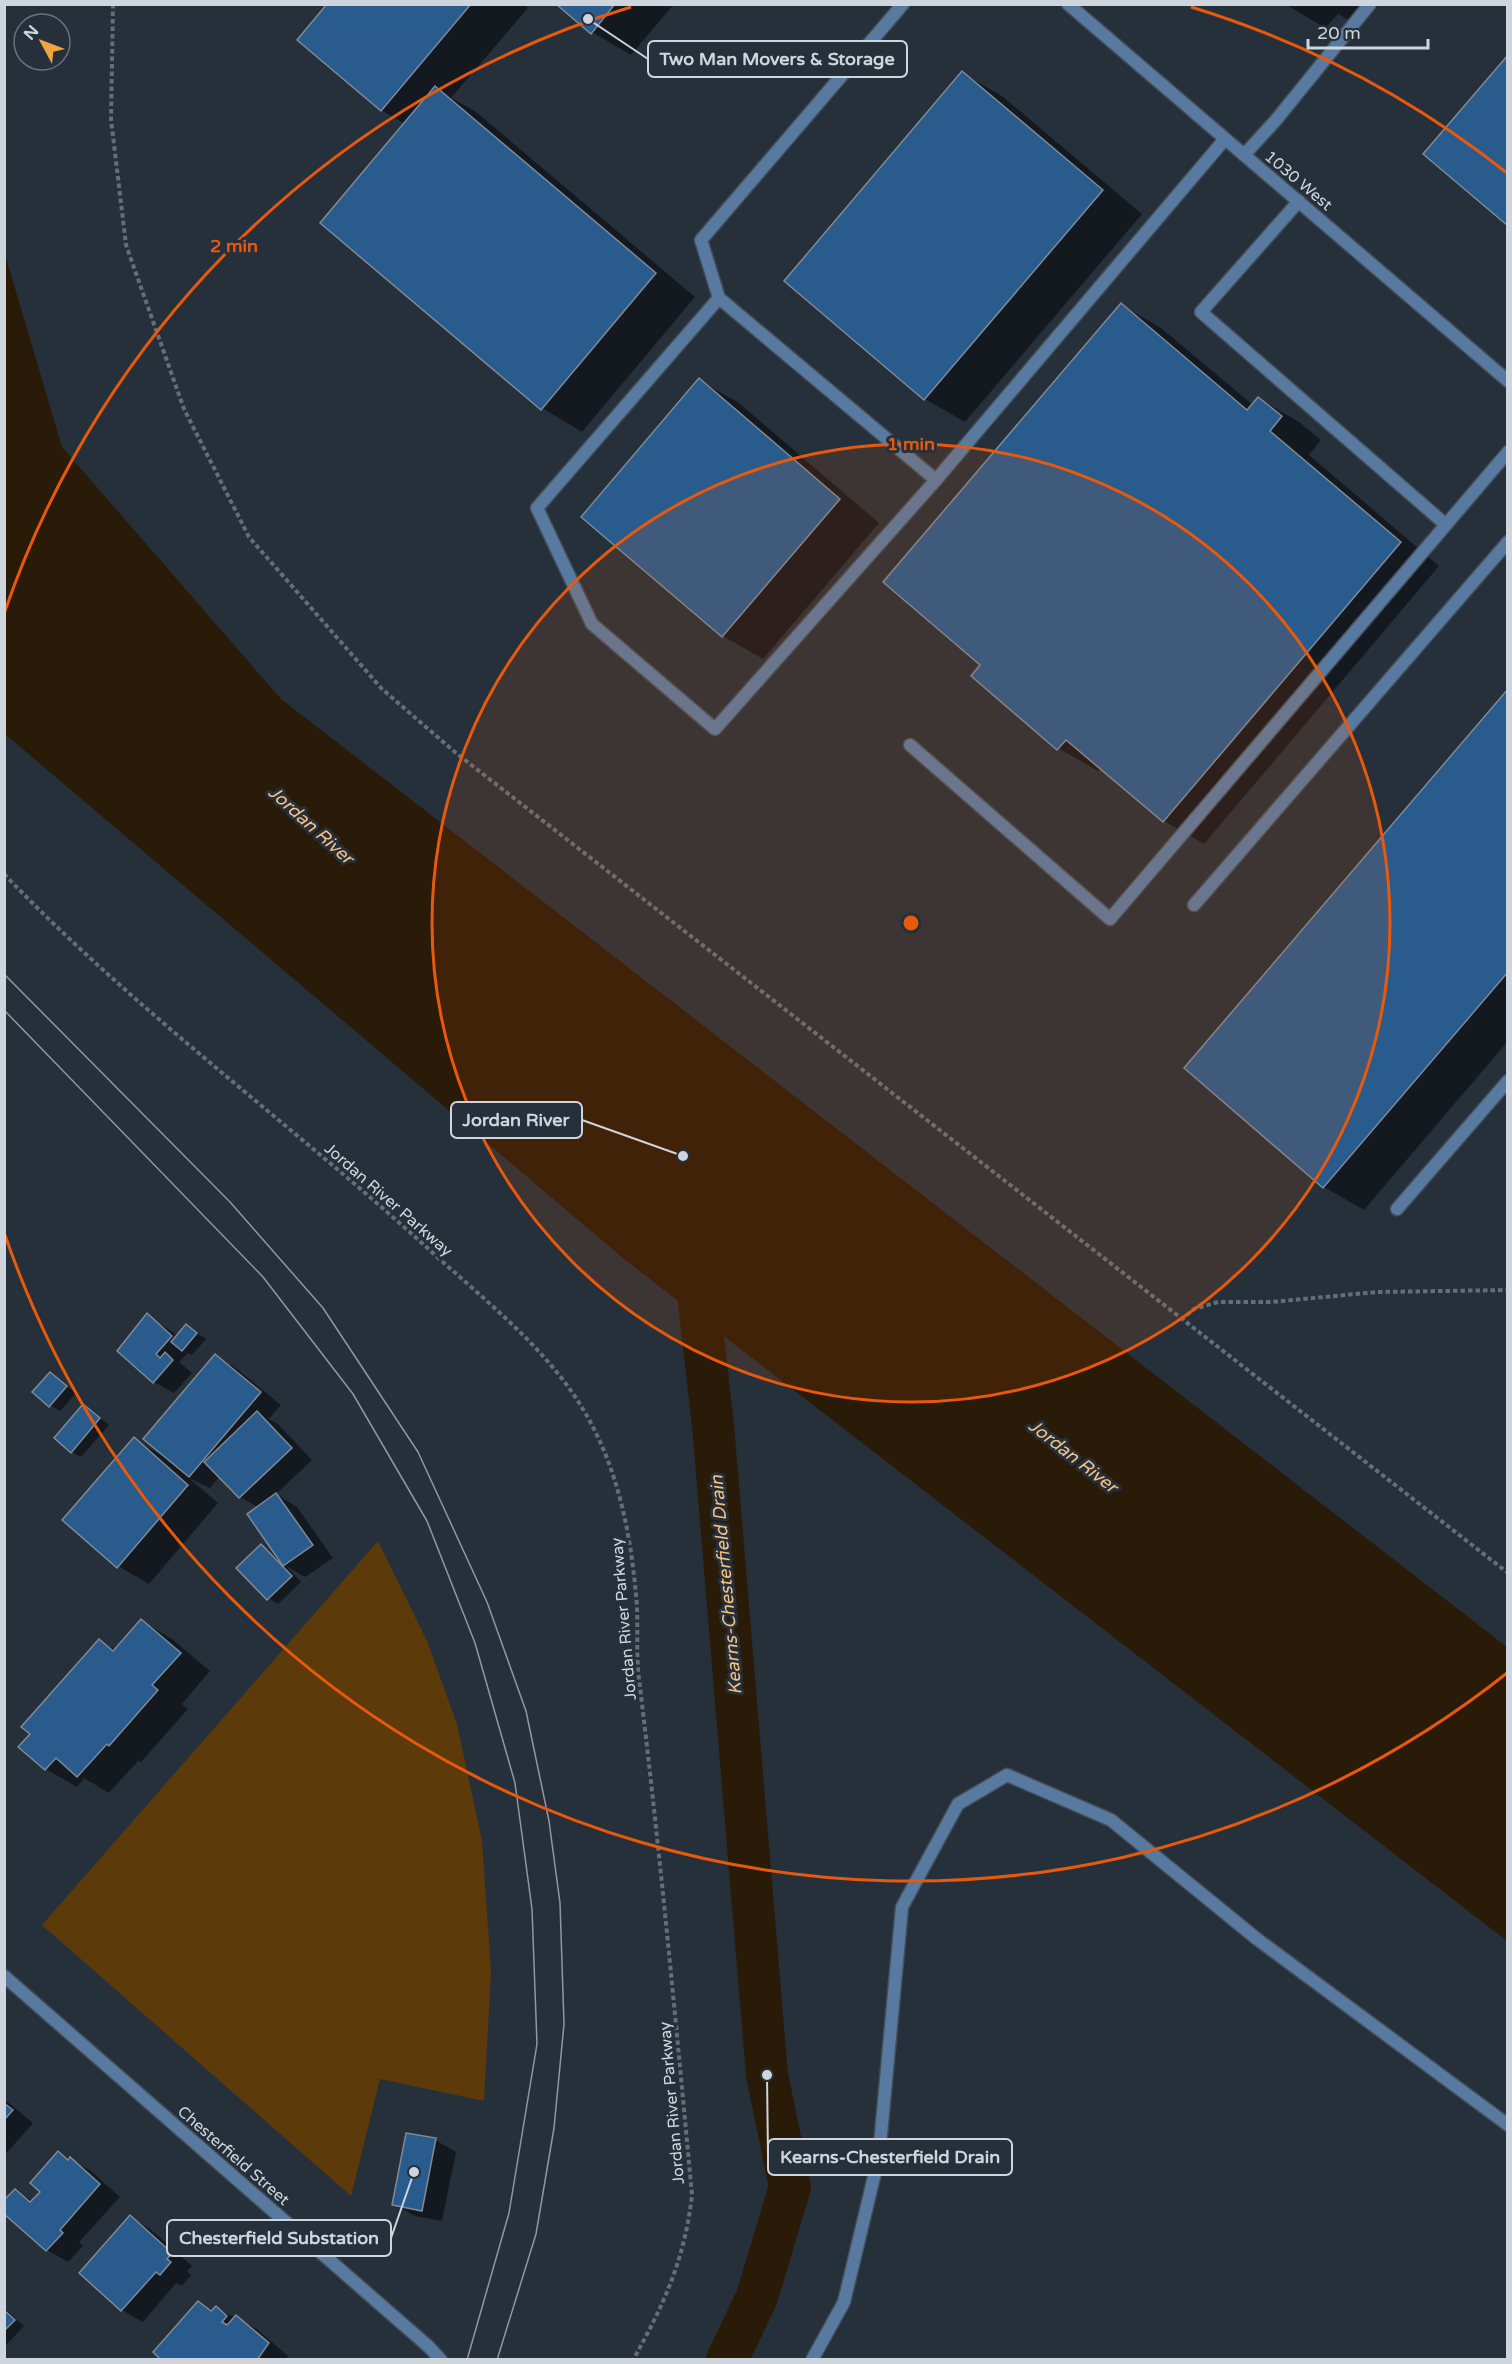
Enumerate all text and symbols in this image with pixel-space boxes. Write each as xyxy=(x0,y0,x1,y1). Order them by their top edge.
north arrow xyxy=(12,12,72,72)
scale bar xyxy=(1308,12,1428,50)
text: N xyxy=(20,21,43,44)
text: 20 m xyxy=(1317,22,1361,44)
callout: Two Man Movers & Storage xyxy=(648,41,907,77)
text: Two Man Movers & Storage xyxy=(658,48,895,70)
street label: 1030 West xyxy=(1260,147,1336,215)
text: 2 min xyxy=(210,235,258,257)
text: 1 min xyxy=(887,433,935,455)
water label: Jordan River xyxy=(264,781,360,870)
centre of rings xyxy=(901,913,921,933)
callout: Jordan River xyxy=(451,1102,582,1138)
text: Jordan River xyxy=(462,1109,571,1131)
street label: Jordan River Parkway xyxy=(320,1139,457,1261)
water label: Jordan River xyxy=(1024,1414,1124,1499)
water label: Kearns-Chesterfield Drain xyxy=(705,1473,747,1696)
street label: Jordan River Parkway xyxy=(607,1536,641,1701)
street label: Jordan River Parkway xyxy=(655,2020,689,2185)
street label: Chesterfield Street xyxy=(173,2102,293,2210)
callout: Kearns-Chesterfield Drain xyxy=(768,2139,1012,2175)
text: Kearns-Chesterfield Drain xyxy=(780,2146,1000,2168)
callout: Chesterfield Substation xyxy=(167,2220,391,2256)
text: Chesterfield Substation xyxy=(179,2227,379,2249)

